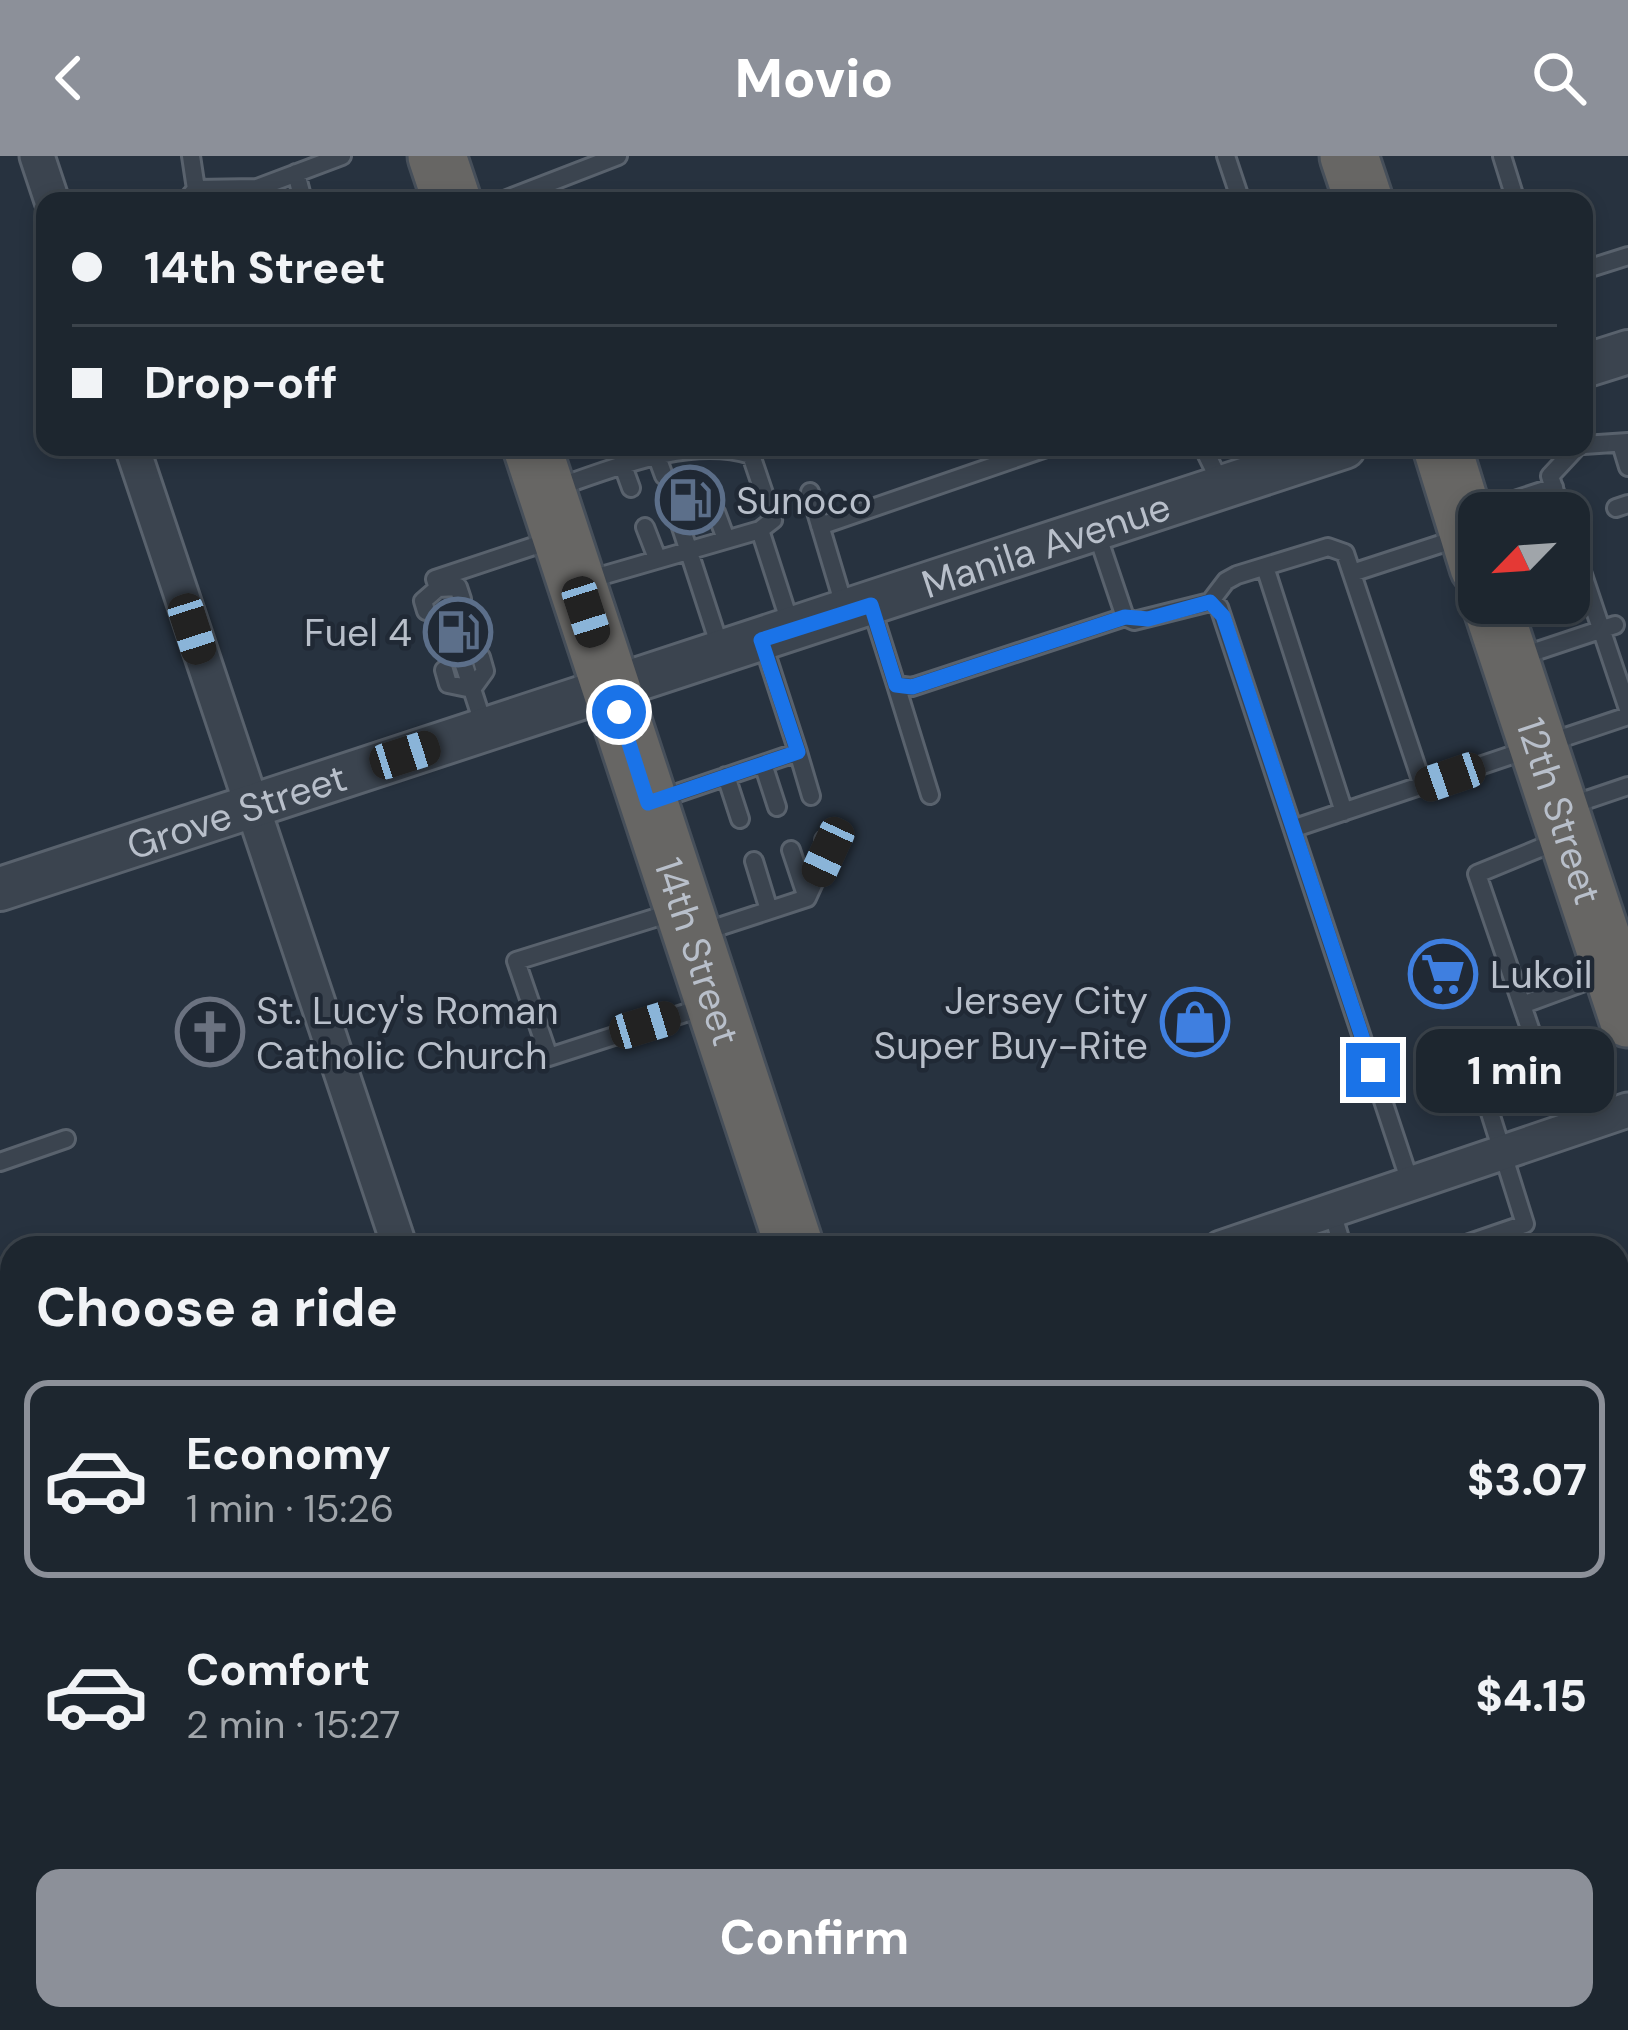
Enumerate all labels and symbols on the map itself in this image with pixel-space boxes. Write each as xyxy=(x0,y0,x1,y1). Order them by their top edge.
fuel station icon: Sunoco xyxy=(655,465,725,535)
place label: Sunoco xyxy=(736,475,872,526)
street label: Manila Avenue xyxy=(915,481,1177,610)
north arrow xyxy=(1458,492,1590,624)
car xyxy=(558,572,614,652)
car xyxy=(164,589,220,669)
fuel station icon: Fuel 4 xyxy=(423,597,493,667)
place label: Fuel 4 xyxy=(304,607,412,658)
route start xyxy=(592,685,646,739)
street label: 12th Street xyxy=(1505,711,1614,911)
car xyxy=(365,727,445,783)
car xyxy=(1410,748,1490,806)
street label: Grove Street xyxy=(120,752,353,872)
car xyxy=(796,812,860,892)
street label: 14th Street xyxy=(643,851,752,1052)
supermarket icon: Lukoil xyxy=(1408,939,1478,1009)
place label: Lukoil xyxy=(1490,949,1592,1000)
place label: Jersey City Super Buy-Rite xyxy=(874,975,1148,1071)
place label: St. Lucy's Roman Catholic Church xyxy=(256,985,559,1081)
shop icon: Jersey City Super Buy-Rite xyxy=(1160,987,1230,1057)
church icon: St. Lucy's Roman Catholic Church xyxy=(175,997,245,1067)
car xyxy=(605,997,685,1053)
callout: 1 min xyxy=(1415,1028,1613,1112)
route end xyxy=(1346,1043,1400,1097)

